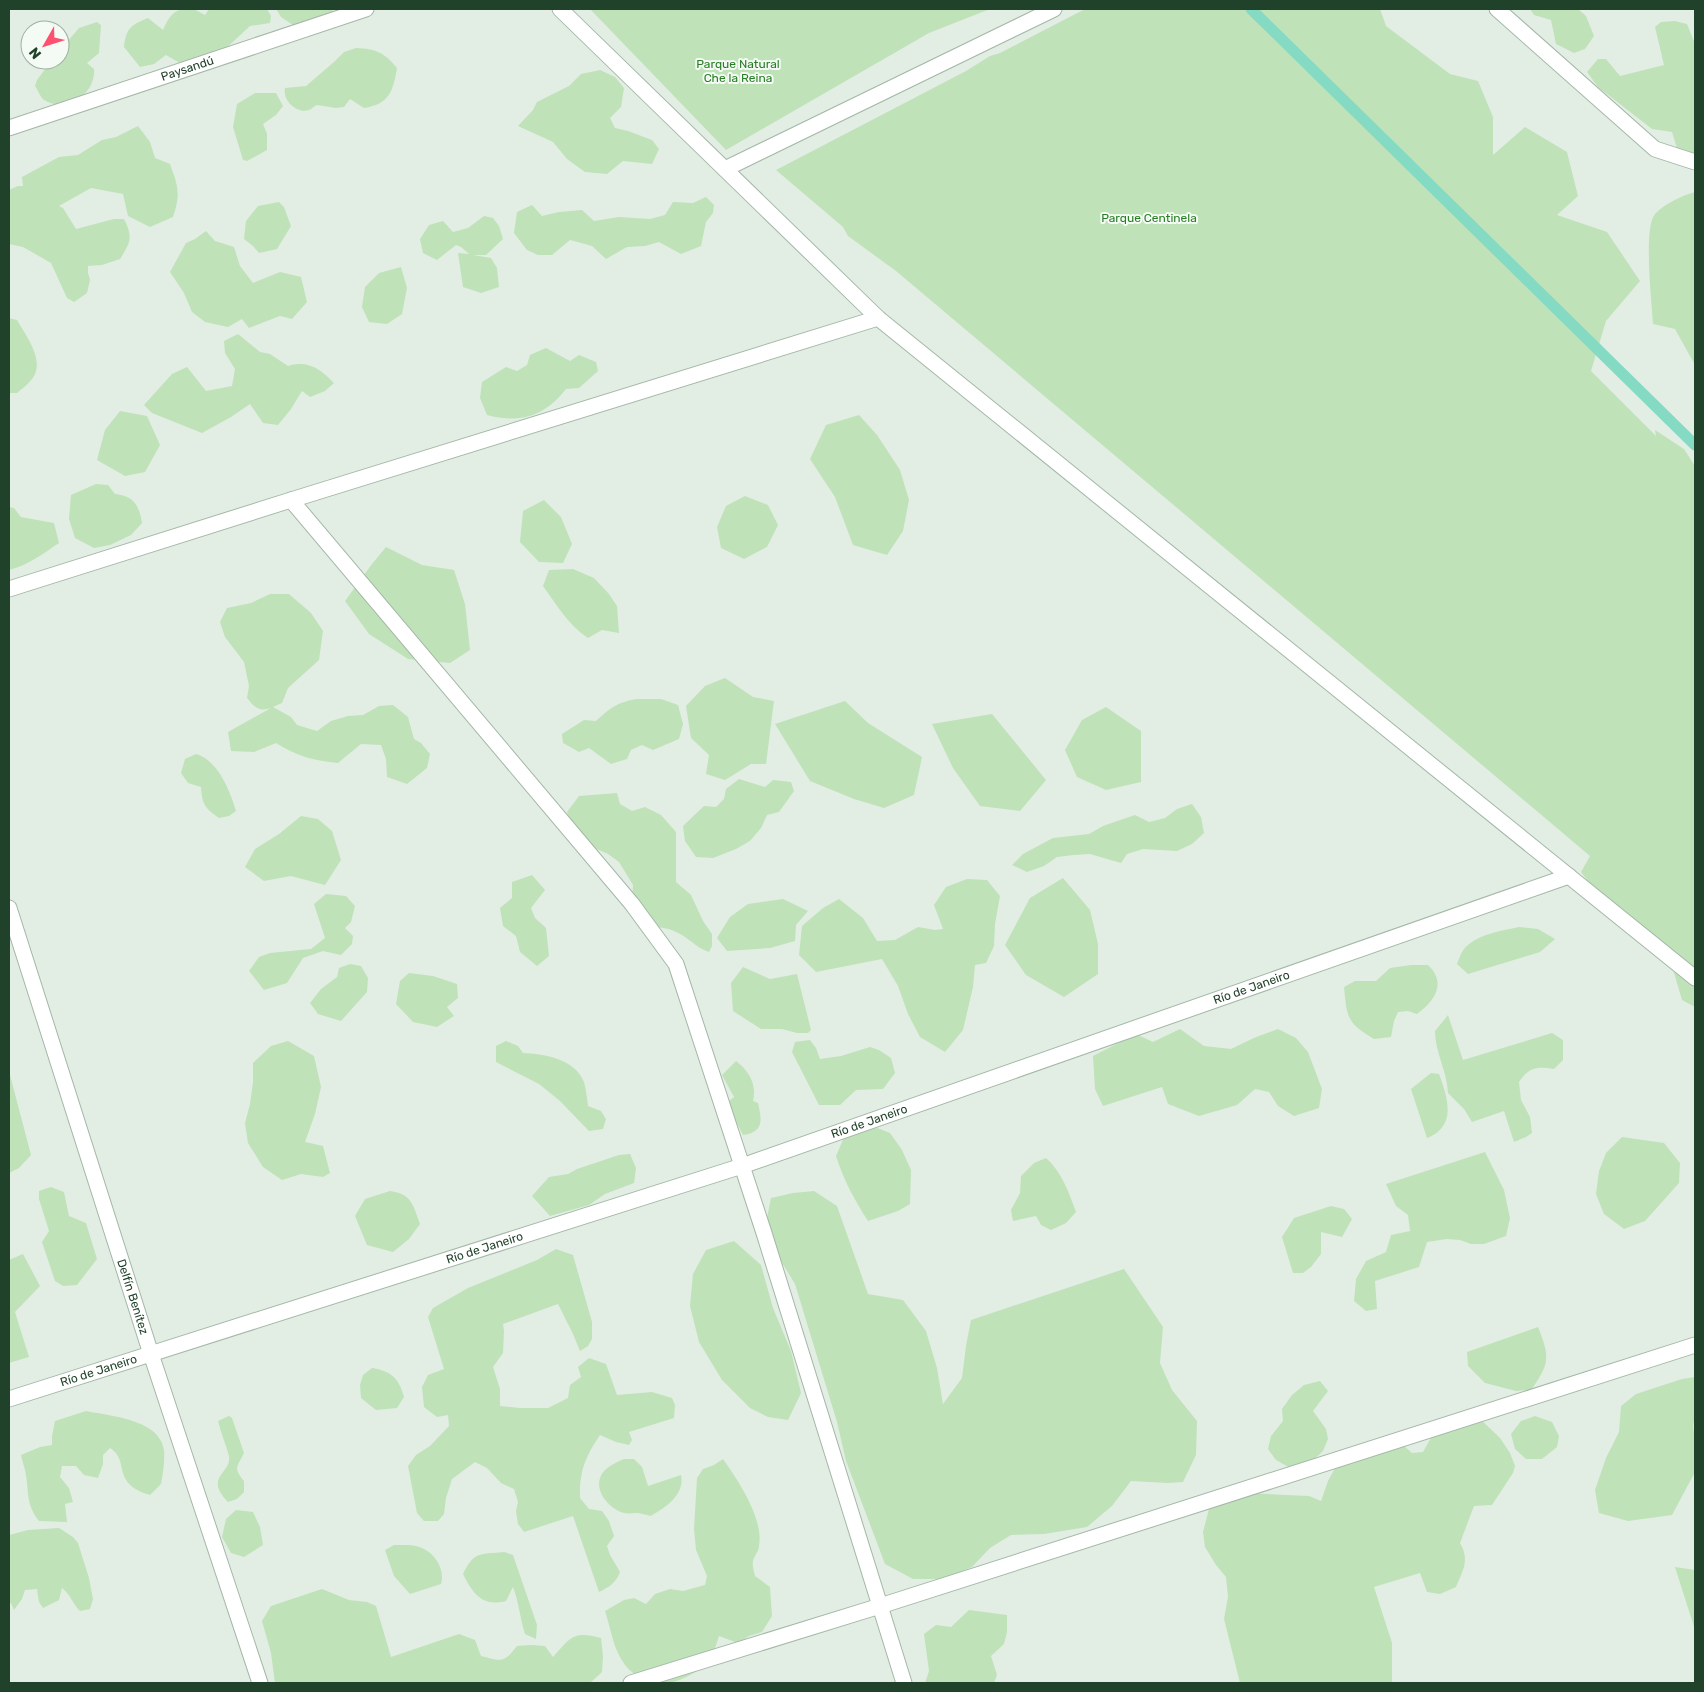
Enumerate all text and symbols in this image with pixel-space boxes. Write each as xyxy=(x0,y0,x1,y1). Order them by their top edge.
north arrow xyxy=(20,20,70,70)
text: N xyxy=(26,44,45,62)
street label: Paysandú xyxy=(159,53,216,84)
park label: Parque Natural Che la Reina xyxy=(696,57,780,85)
park label: Parque Centinela xyxy=(1101,211,1197,225)
street label: Río de Janeiro xyxy=(1211,967,1292,1007)
street label: Río de Janeiro xyxy=(829,1102,909,1141)
street label: Río de Janeiro xyxy=(444,1229,525,1267)
street label: Delfín Benítez xyxy=(114,1257,151,1336)
street label: Río de Janeiro xyxy=(58,1352,139,1389)

